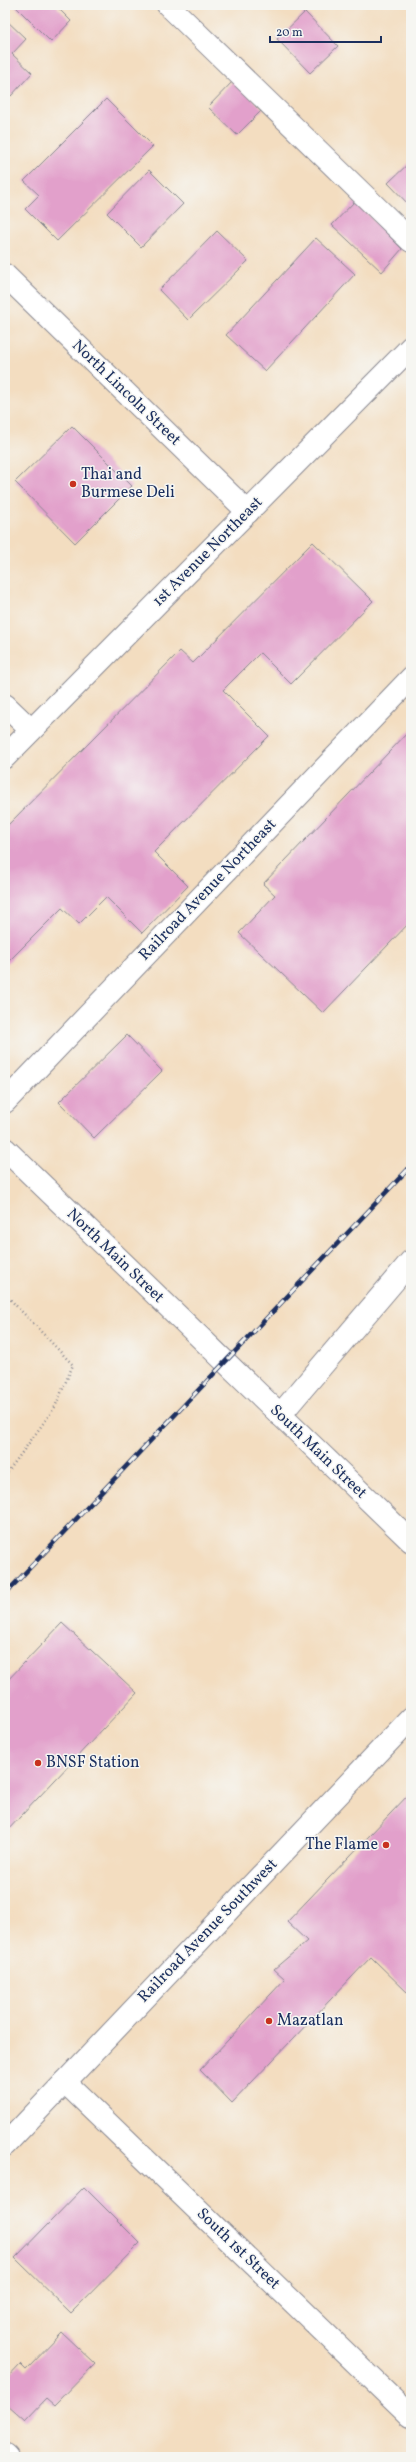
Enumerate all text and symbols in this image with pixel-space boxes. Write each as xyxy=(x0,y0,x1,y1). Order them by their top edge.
scale bar xyxy=(270,18,381,44)
text: 20 m xyxy=(276,25,303,41)
street label: North Lincoln Street xyxy=(67,335,186,451)
place label: Thai and Burmese Deli xyxy=(81,464,175,504)
marker: Thai and Burmese Deli xyxy=(68,479,78,489)
street label: 1st Avenue Northeast xyxy=(148,492,268,612)
street label: Railroad Avenue Northeast xyxy=(134,814,282,966)
street label: North Main Street xyxy=(61,1204,169,1309)
street label: South Main Street xyxy=(265,1400,372,1504)
place label: BNSF Station xyxy=(46,1752,140,1774)
marker: BNSF Station xyxy=(33,1758,43,1768)
place label: The Flame xyxy=(305,1834,378,1856)
marker: The Flame xyxy=(381,1840,391,1850)
street label: Railroad Avenue Southwest xyxy=(133,1854,283,2008)
place label: Mazatlan xyxy=(277,2010,344,2032)
marker: Mazatlan xyxy=(264,2016,274,2026)
street label: South 1st Street xyxy=(191,2203,285,2295)

